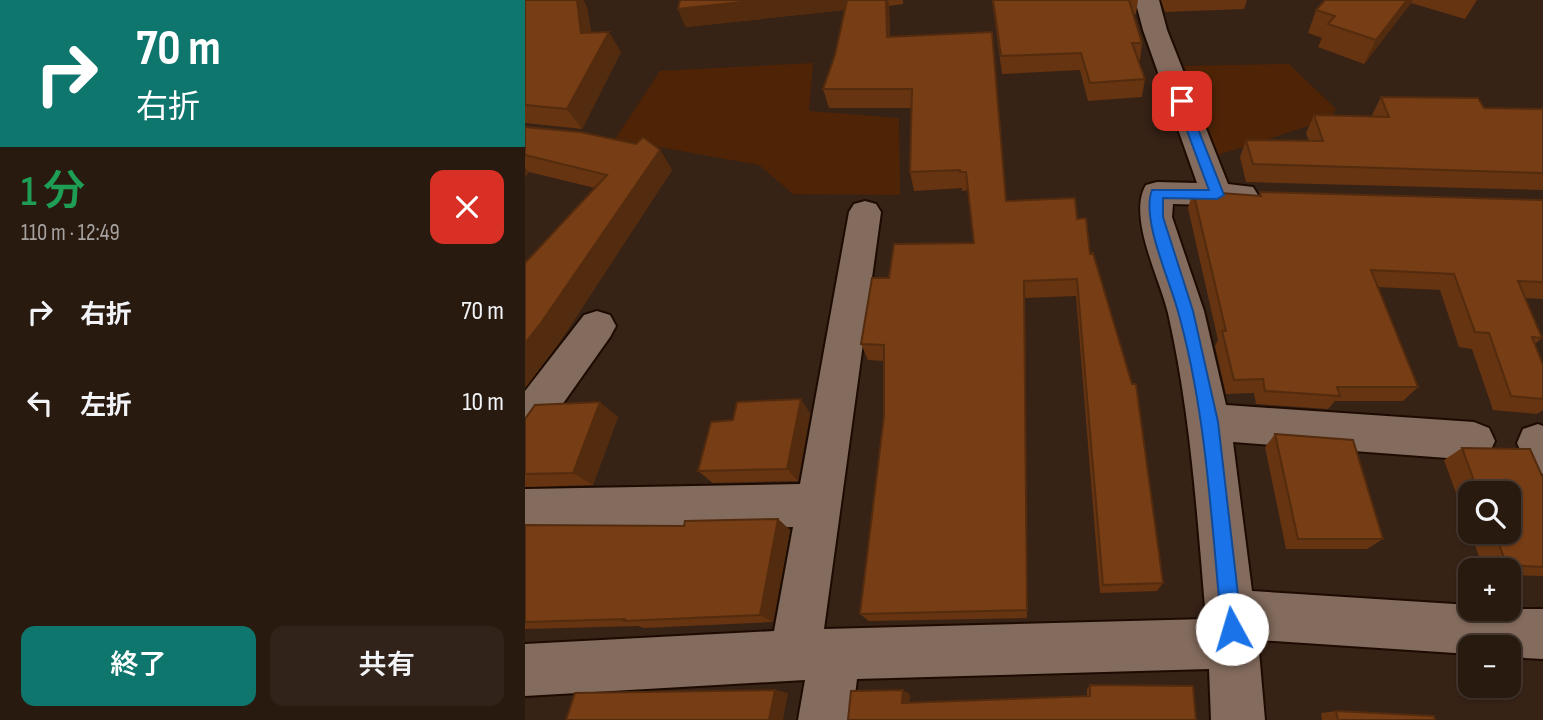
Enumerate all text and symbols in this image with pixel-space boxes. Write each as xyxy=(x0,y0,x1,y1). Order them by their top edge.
text: 70 m xyxy=(136,20,221,79)
icon: right xyxy=(21,28,112,119)
pin xyxy=(1152,71,1212,131)
icon: arrive xyxy=(1163,82,1201,120)
text: 右折 xyxy=(136,88,200,127)
text: 1 分 xyxy=(21,167,85,218)
button: close xyxy=(430,170,504,244)
text: 110 m · 12:49 xyxy=(21,219,120,247)
icon: right xyxy=(21,293,59,331)
text: 70 m xyxy=(461,296,504,327)
text: 右折 xyxy=(80,300,132,331)
icon: left xyxy=(21,384,59,422)
text: 10 m xyxy=(462,387,504,418)
text: 左折 xyxy=(80,391,132,422)
map controls xyxy=(1458,481,1521,698)
button: search xyxy=(1458,481,1521,544)
button: + xyxy=(1458,558,1521,621)
position arrow xyxy=(1195,592,1269,666)
button: 終了 xyxy=(21,626,256,706)
button: 共有 xyxy=(270,626,504,706)
button: − xyxy=(1458,635,1521,698)

